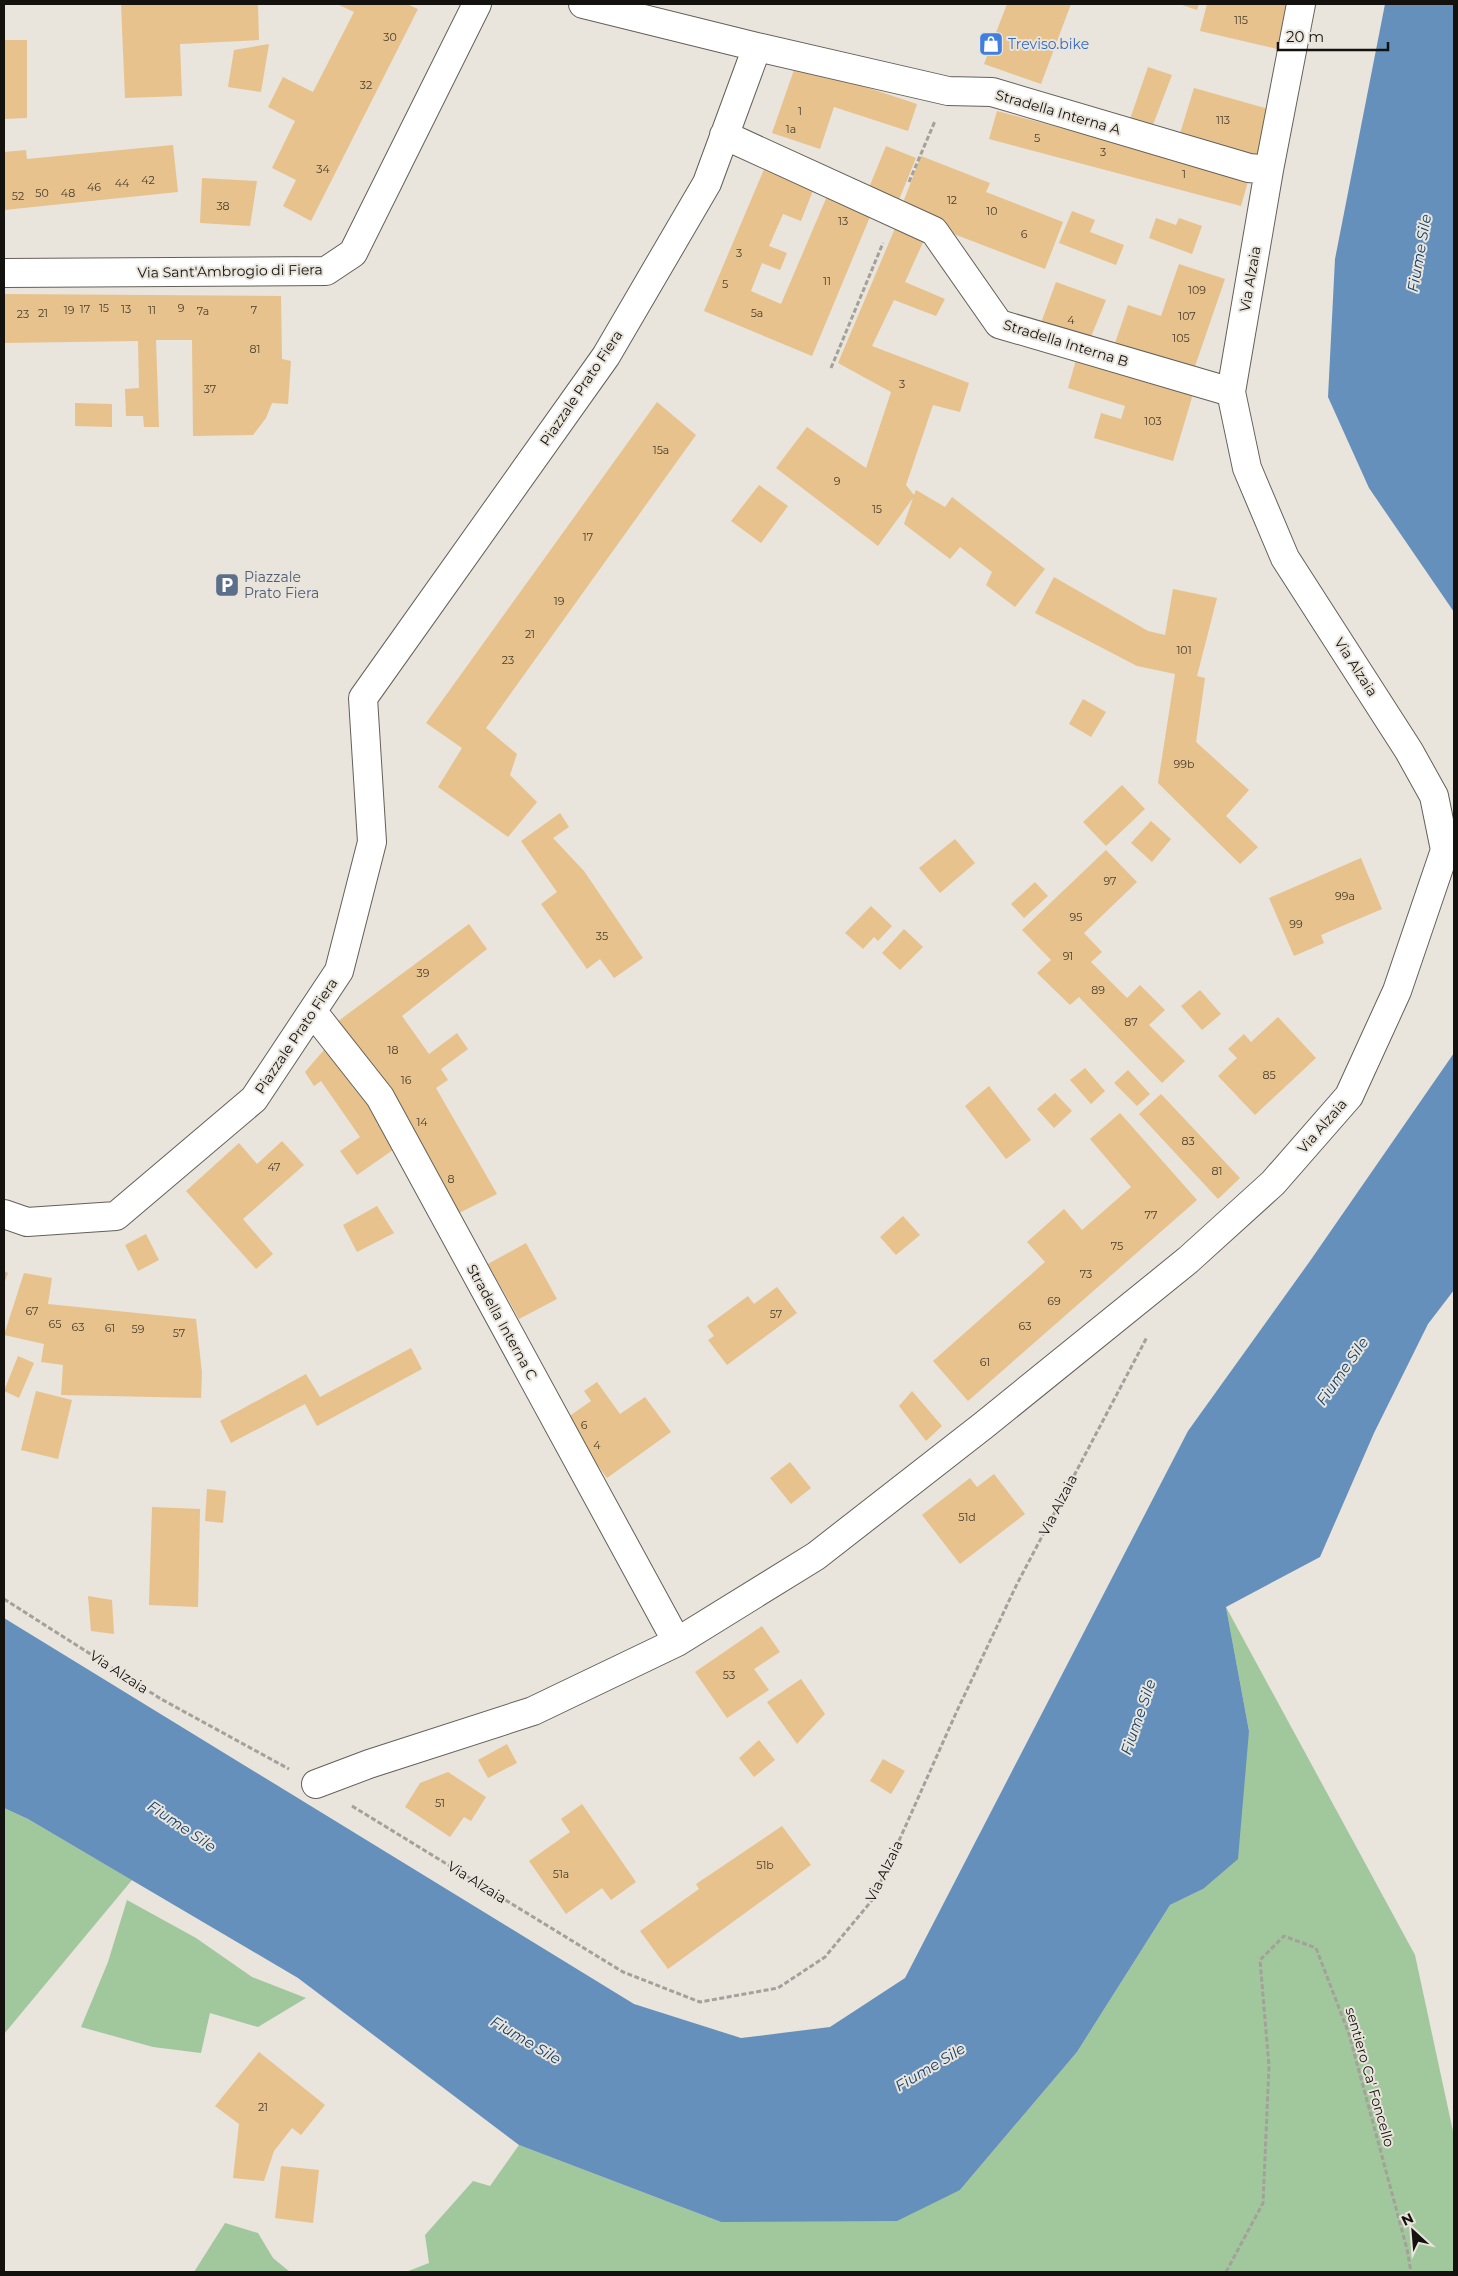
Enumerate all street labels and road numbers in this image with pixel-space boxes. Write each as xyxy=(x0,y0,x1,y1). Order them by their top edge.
street label: Stradella Interna A xyxy=(993,85,1124,139)
street label: Via Alzaia xyxy=(1235,245,1265,313)
street label: Via Sant'Ambrogio di Fiera xyxy=(137,260,323,282)
street label: Stradella Interna B xyxy=(1001,315,1131,371)
street label: Piazzale Prato Fiera xyxy=(536,327,626,449)
street label: Via Alzaia xyxy=(1330,634,1382,700)
street label: Piazzale Prato Fiera xyxy=(251,975,341,1097)
street label: Via Alzaia xyxy=(1293,1095,1351,1157)
street label: Stradella Interna C xyxy=(463,1261,541,1383)
street label: Via Alzaia xyxy=(1035,1471,1081,1539)
street label: Via Alzaia xyxy=(86,1646,152,1698)
street label: Via Alzaia xyxy=(861,1837,907,1905)
street label: Via Alzaia xyxy=(444,1857,510,1907)
street label: sentiero Ca' Foncello xyxy=(1341,2005,1399,2149)

